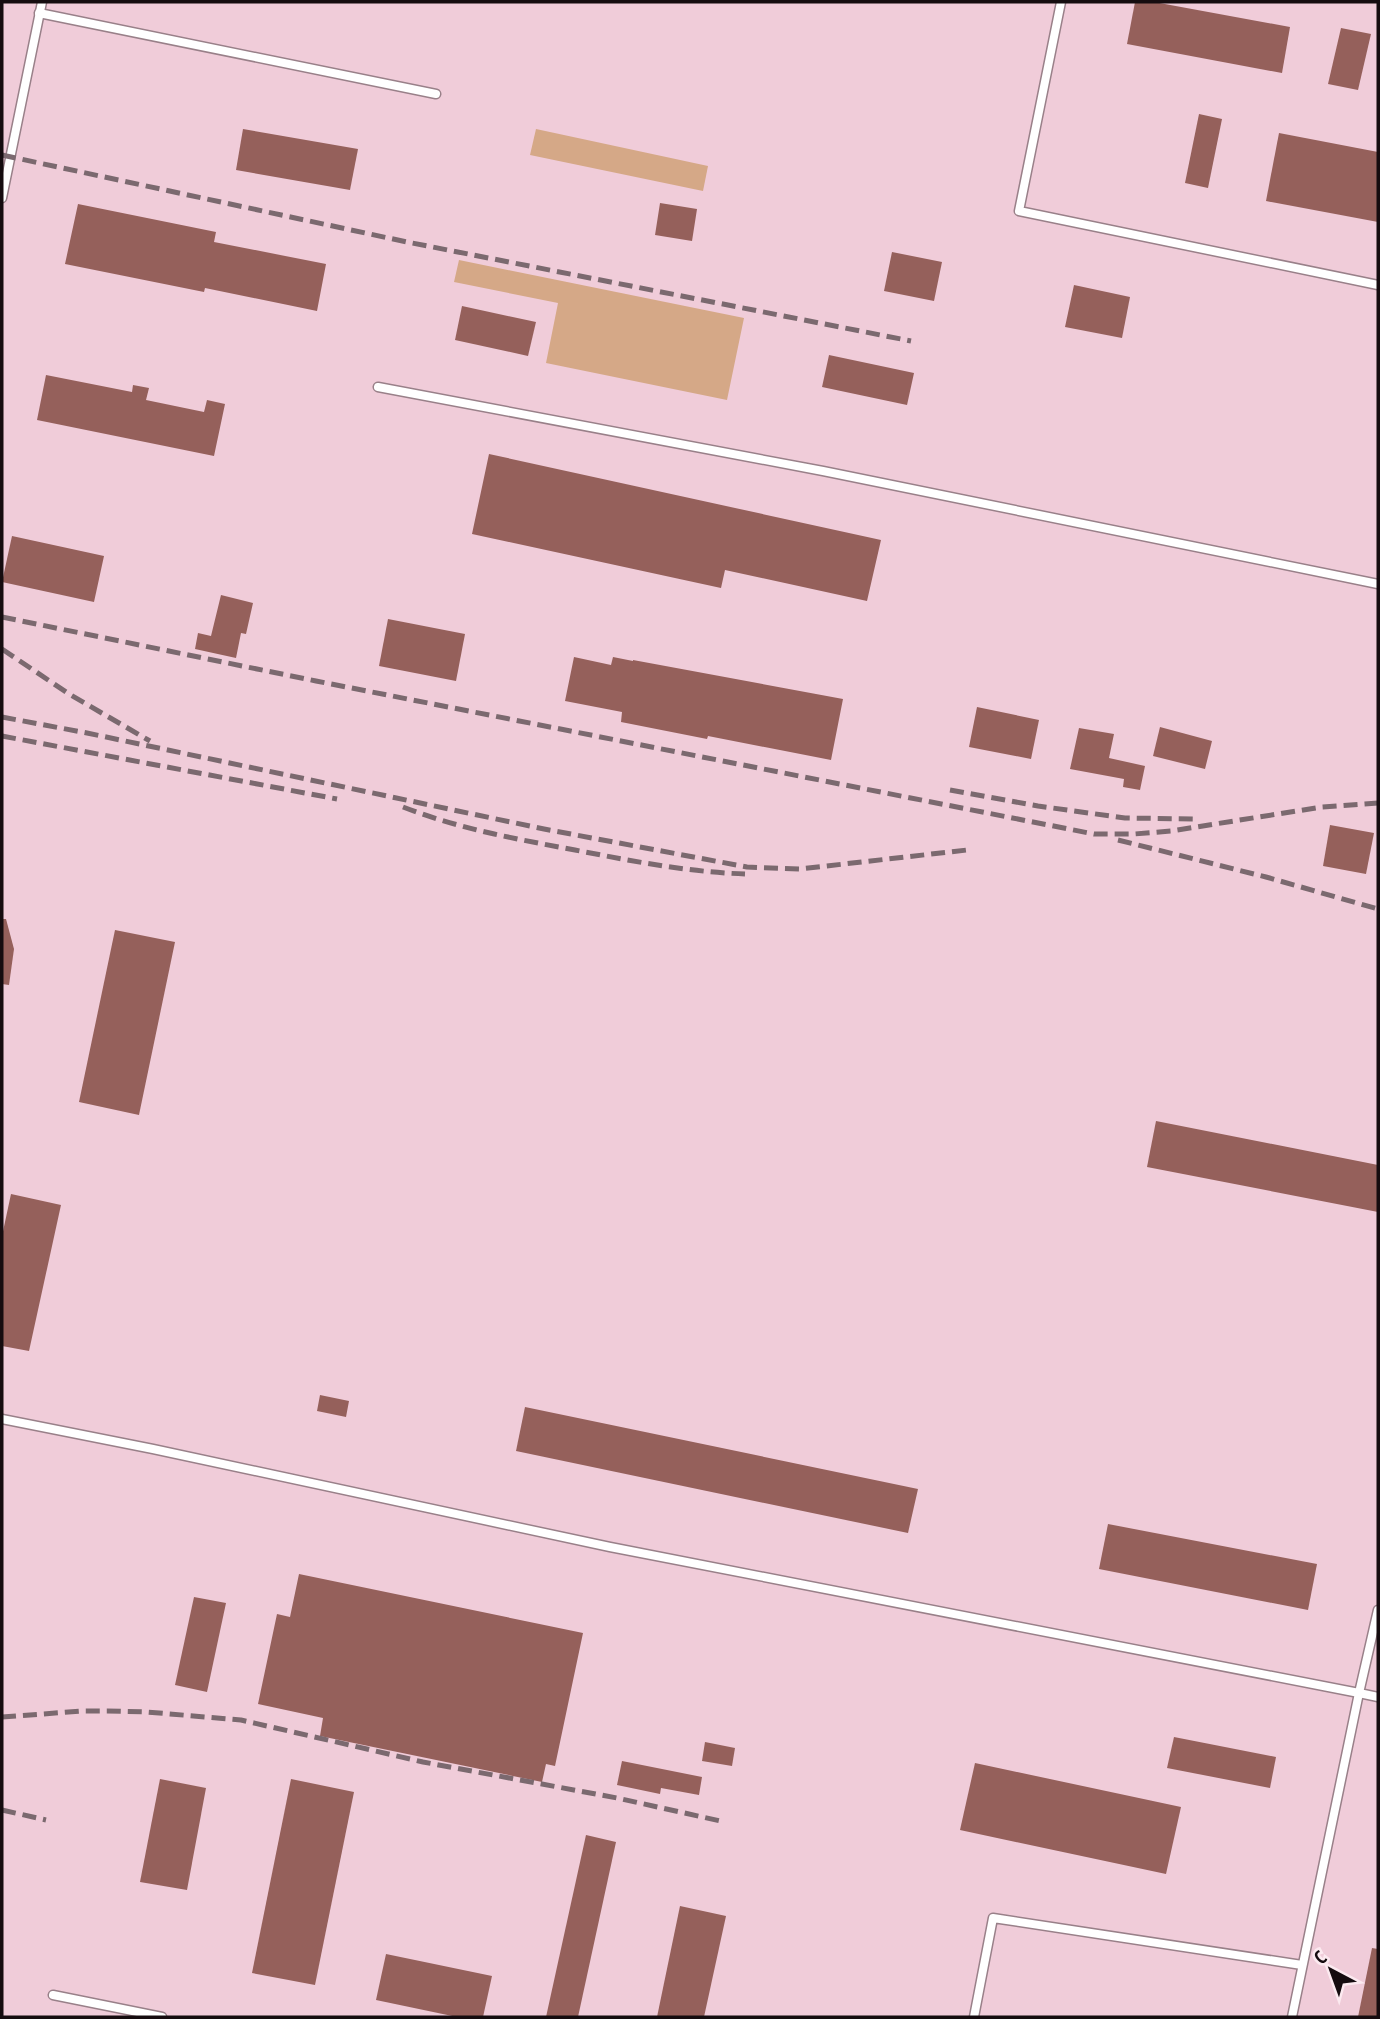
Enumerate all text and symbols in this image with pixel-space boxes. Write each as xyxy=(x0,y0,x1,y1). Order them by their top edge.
north arrow xyxy=(1296,1935,1366,2005)
text: С xyxy=(1309,1945,1331,1969)

